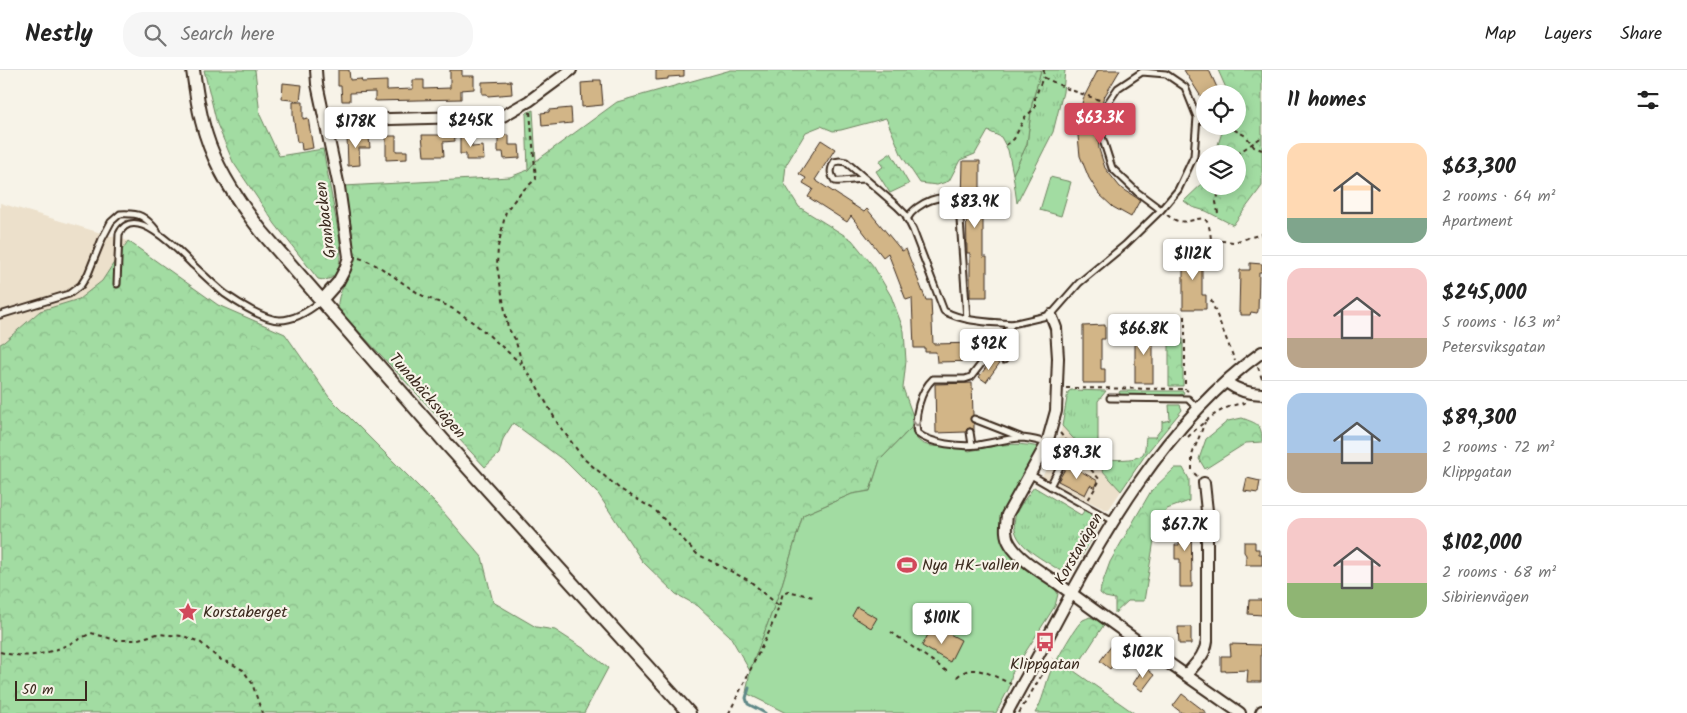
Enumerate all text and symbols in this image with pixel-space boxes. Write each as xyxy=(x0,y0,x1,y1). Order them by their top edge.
search box xyxy=(123,12,473,57)
text: Nestly xyxy=(25,15,93,54)
text: Search here xyxy=(181,20,274,50)
text: Map xyxy=(1485,20,1516,49)
text: Layers xyxy=(1544,20,1592,49)
text: Share xyxy=(1620,20,1662,49)
icon: search xyxy=(141,21,169,49)
text: 11 homes xyxy=(1287,84,1366,117)
map controls xyxy=(1196,85,1246,195)
button: locate xyxy=(1196,85,1246,135)
icon: filters xyxy=(1634,86,1662,114)
pin: $63.3K xyxy=(1059,102,1141,145)
pin: $178K xyxy=(321,106,391,149)
pin: $245K xyxy=(436,106,506,148)
text: $63.3K xyxy=(1075,106,1125,131)
text: $245K xyxy=(448,109,494,134)
text: $178K xyxy=(336,110,376,135)
button: layers xyxy=(1196,145,1246,195)
text: $63,300 xyxy=(1442,151,1516,184)
icon: home xyxy=(1327,163,1387,223)
street label: Granbacken xyxy=(309,180,343,260)
text: 2 rooms · 64 m² xyxy=(1442,184,1555,209)
pin: $83.9K xyxy=(934,186,1016,229)
text: $83.9K xyxy=(950,190,1000,215)
text: Apartment xyxy=(1442,209,1513,234)
pin: $112K xyxy=(1158,238,1228,281)
text: $112K xyxy=(1174,242,1212,267)
text: $245,000 xyxy=(1442,277,1527,310)
icon: home xyxy=(1327,288,1387,348)
text: 5 rooms · 163 m² xyxy=(1442,310,1560,335)
pin: $66.8K xyxy=(1103,314,1185,356)
text: $66.8K xyxy=(1119,317,1169,342)
pin: $92K xyxy=(959,328,1019,371)
text: $92K xyxy=(971,332,1007,357)
text: Petersviksgatan xyxy=(1442,335,1546,360)
street label: Tunabäcksvägen xyxy=(382,347,472,445)
text: $89,300 xyxy=(1442,402,1516,435)
icon: home xyxy=(1327,413,1387,473)
one-way arrow xyxy=(912,420,922,428)
text: 2 rooms · 72 m² xyxy=(1442,435,1554,460)
pin: $89.3K xyxy=(1036,438,1118,480)
text: $89.3K xyxy=(1052,441,1102,466)
text: Klippgatan xyxy=(1442,460,1512,485)
street label: Korstavägen xyxy=(1048,508,1110,590)
pin: $67.7K xyxy=(1144,510,1226,552)
text: $67.7K xyxy=(1162,513,1208,538)
text: $102,000 xyxy=(1442,527,1522,560)
icon: home xyxy=(1327,538,1387,598)
place label: Nya HK-vallen xyxy=(922,553,1020,578)
sports icon: Nya HK-vallen xyxy=(896,554,918,576)
text: 2 rooms · 68 m² xyxy=(1442,560,1556,585)
text: Sibirienvägen xyxy=(1442,585,1529,610)
place label: Korstaberget xyxy=(203,600,288,625)
place icon: Korstaberget xyxy=(177,601,199,623)
pin: $101K xyxy=(907,602,977,645)
text: $101K xyxy=(924,606,960,631)
bus stop icon: Klippgatan xyxy=(1034,631,1056,653)
pin: $102K xyxy=(1108,636,1178,679)
text: $102K xyxy=(1122,640,1164,665)
place label: Klippgatan xyxy=(1010,652,1080,677)
scale bar xyxy=(15,678,88,701)
text: 50 m xyxy=(22,679,53,701)

